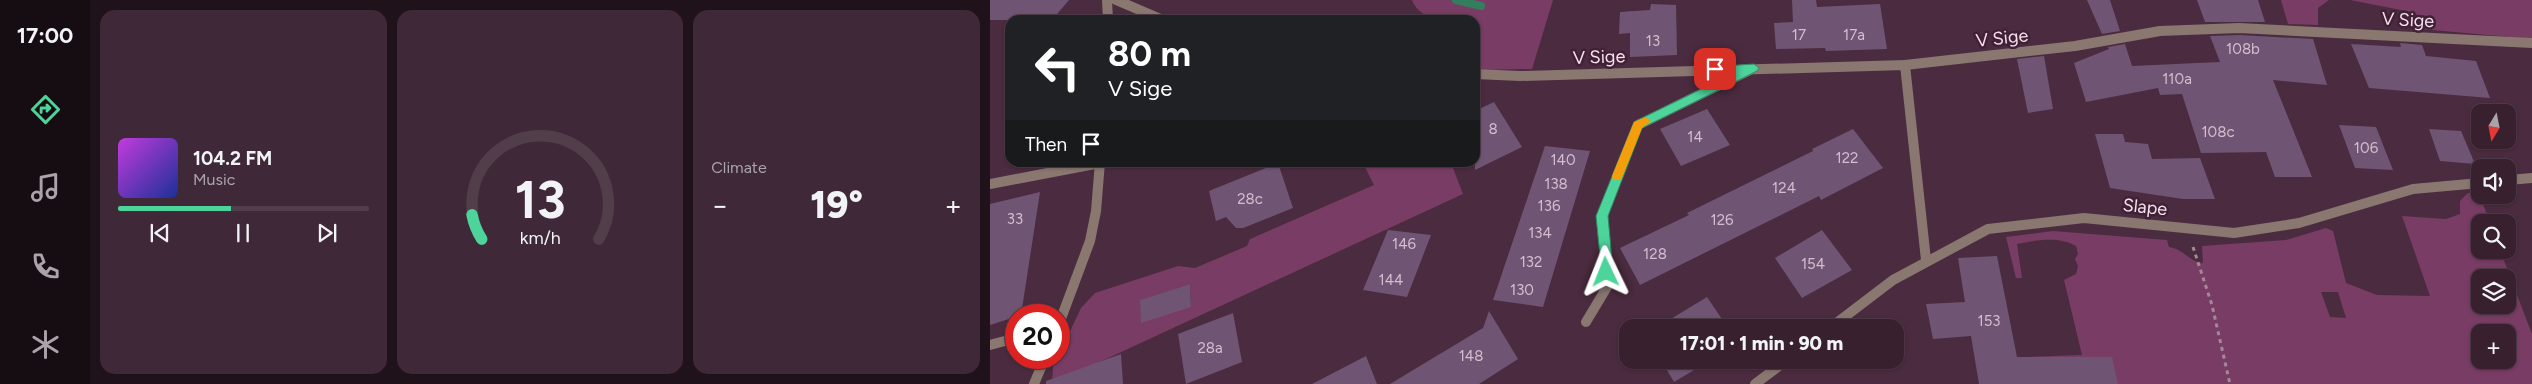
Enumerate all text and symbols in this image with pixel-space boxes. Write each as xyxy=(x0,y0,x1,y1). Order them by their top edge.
street label: V Sige xyxy=(2381,8,2435,32)
text: 17:00 xyxy=(17,22,73,49)
street label: V Sige xyxy=(1975,24,2029,52)
house number: 17 xyxy=(1792,26,1806,44)
house number: 17a xyxy=(1843,26,1865,44)
house number: 13 xyxy=(1646,32,1660,50)
text: 80 m xyxy=(1108,33,1191,75)
icon: left xyxy=(1025,35,1090,100)
house number: 108b xyxy=(2226,40,2260,58)
street label: V Sige xyxy=(1572,45,1626,69)
pin xyxy=(1694,48,1736,90)
icon: arrive xyxy=(1701,55,1729,83)
house number: 110a xyxy=(2162,70,2192,88)
text: V Sige xyxy=(1108,75,1172,102)
icon: directions xyxy=(28,92,63,127)
north arrow xyxy=(2471,104,2516,149)
map controls xyxy=(2471,104,2516,369)
house number: 8 xyxy=(1488,120,1498,138)
house number: 108c xyxy=(2201,123,2235,141)
house number: 14 xyxy=(1687,128,1703,146)
icon: arrive xyxy=(1077,130,1105,158)
text: Then xyxy=(1025,133,1067,156)
house number: 106 xyxy=(2354,139,2379,157)
text: 104.2 FM xyxy=(193,147,272,170)
house number: 122 xyxy=(1836,149,1858,167)
house number: 140 xyxy=(1550,151,1576,169)
text: Climate xyxy=(711,158,767,177)
button: sound xyxy=(2471,159,2516,204)
text: 13 xyxy=(515,169,565,231)
icon: music xyxy=(28,170,63,205)
text: Music xyxy=(193,170,235,189)
house number: 138 xyxy=(1544,175,1568,193)
house number: 124 xyxy=(1772,179,1796,197)
text: 19° xyxy=(810,182,863,228)
text: − xyxy=(711,188,729,222)
text: + xyxy=(945,188,962,222)
house number: 28c xyxy=(1237,190,1263,208)
street label: Slape xyxy=(2122,194,2169,220)
house number: 136 xyxy=(1538,197,1561,215)
house number: 33 xyxy=(1007,210,1023,228)
house number: 126 xyxy=(1710,211,1734,229)
button: search xyxy=(2471,214,2516,259)
icon: previous xyxy=(146,219,174,247)
icon: pause xyxy=(229,219,257,247)
icon: next xyxy=(313,219,341,247)
house number: 134 xyxy=(1528,224,1552,242)
text: km/h xyxy=(520,227,560,248)
house number: 146 xyxy=(1392,235,1417,253)
position arrow xyxy=(1579,245,1631,297)
house number: 128 xyxy=(1643,245,1667,263)
icon: phone xyxy=(28,249,63,284)
house number: 132 xyxy=(1520,253,1542,271)
house number: 154 xyxy=(1801,255,1825,273)
button: layers xyxy=(2471,269,2516,314)
house number: 144 xyxy=(1379,271,1403,289)
house number: 130 xyxy=(1510,281,1534,299)
speed limit sign: 20 xyxy=(1005,304,1070,369)
house number: 153 xyxy=(1978,312,2000,330)
button: + xyxy=(2471,324,2516,369)
icon: climate xyxy=(28,327,63,362)
text: 17:01 · 1 min · 90 m xyxy=(1680,332,1843,355)
house number: 28a xyxy=(1197,339,1223,357)
house number: 148 xyxy=(1459,347,1483,365)

